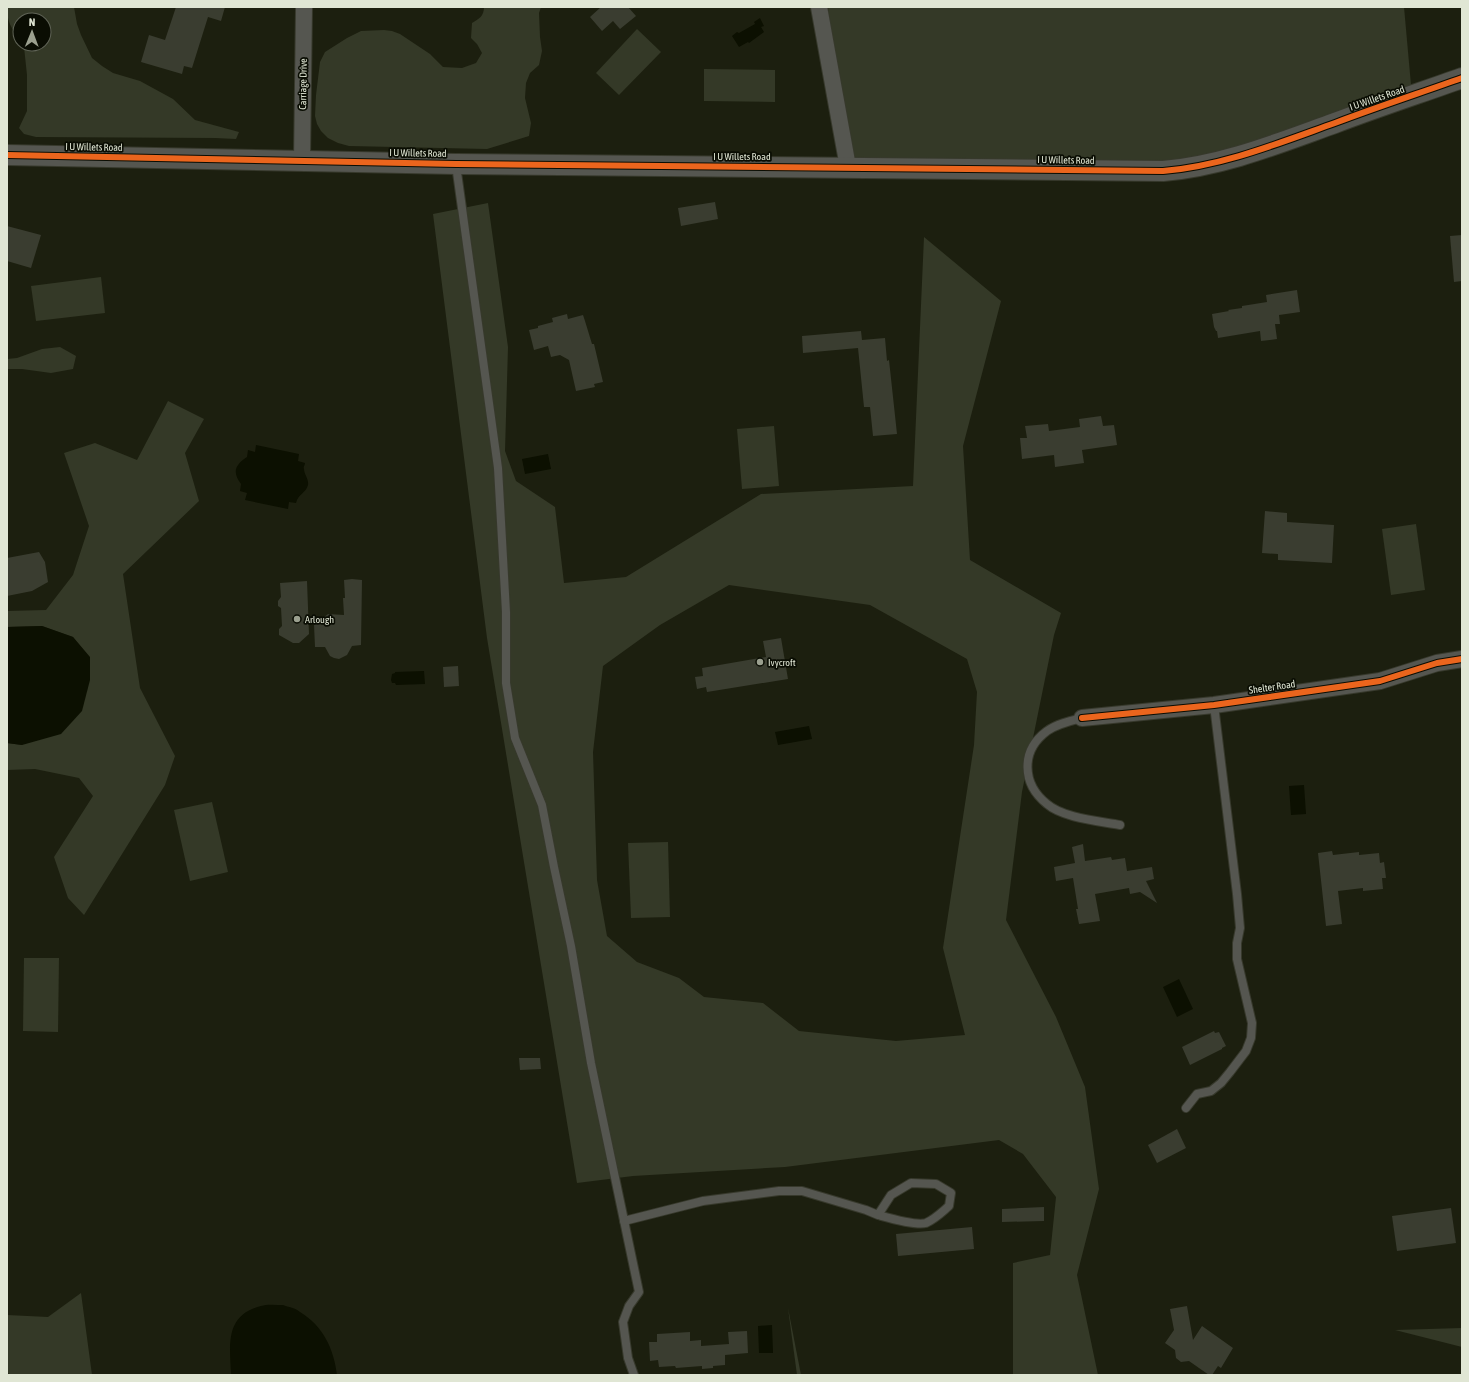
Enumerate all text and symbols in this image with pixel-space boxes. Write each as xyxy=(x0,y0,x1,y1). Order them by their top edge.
north arrow xyxy=(12,12,52,52)
text: N xyxy=(29,16,36,28)
street label: Carriage Drive xyxy=(297,58,309,110)
street label: I U Willets Road xyxy=(1348,83,1406,113)
street label: I U Willets Road xyxy=(65,141,123,153)
street label: I U Willets Road xyxy=(389,147,447,159)
street label: I U Willets Road xyxy=(713,151,771,162)
street label: I U Willets Road xyxy=(1037,154,1095,166)
marker: Arlough xyxy=(292,614,302,624)
place label: Arlough xyxy=(305,614,334,625)
marker: Ivycroft xyxy=(755,657,765,667)
place label: Ivycroft xyxy=(768,657,796,668)
street label: Shelter Road xyxy=(1248,678,1296,696)

